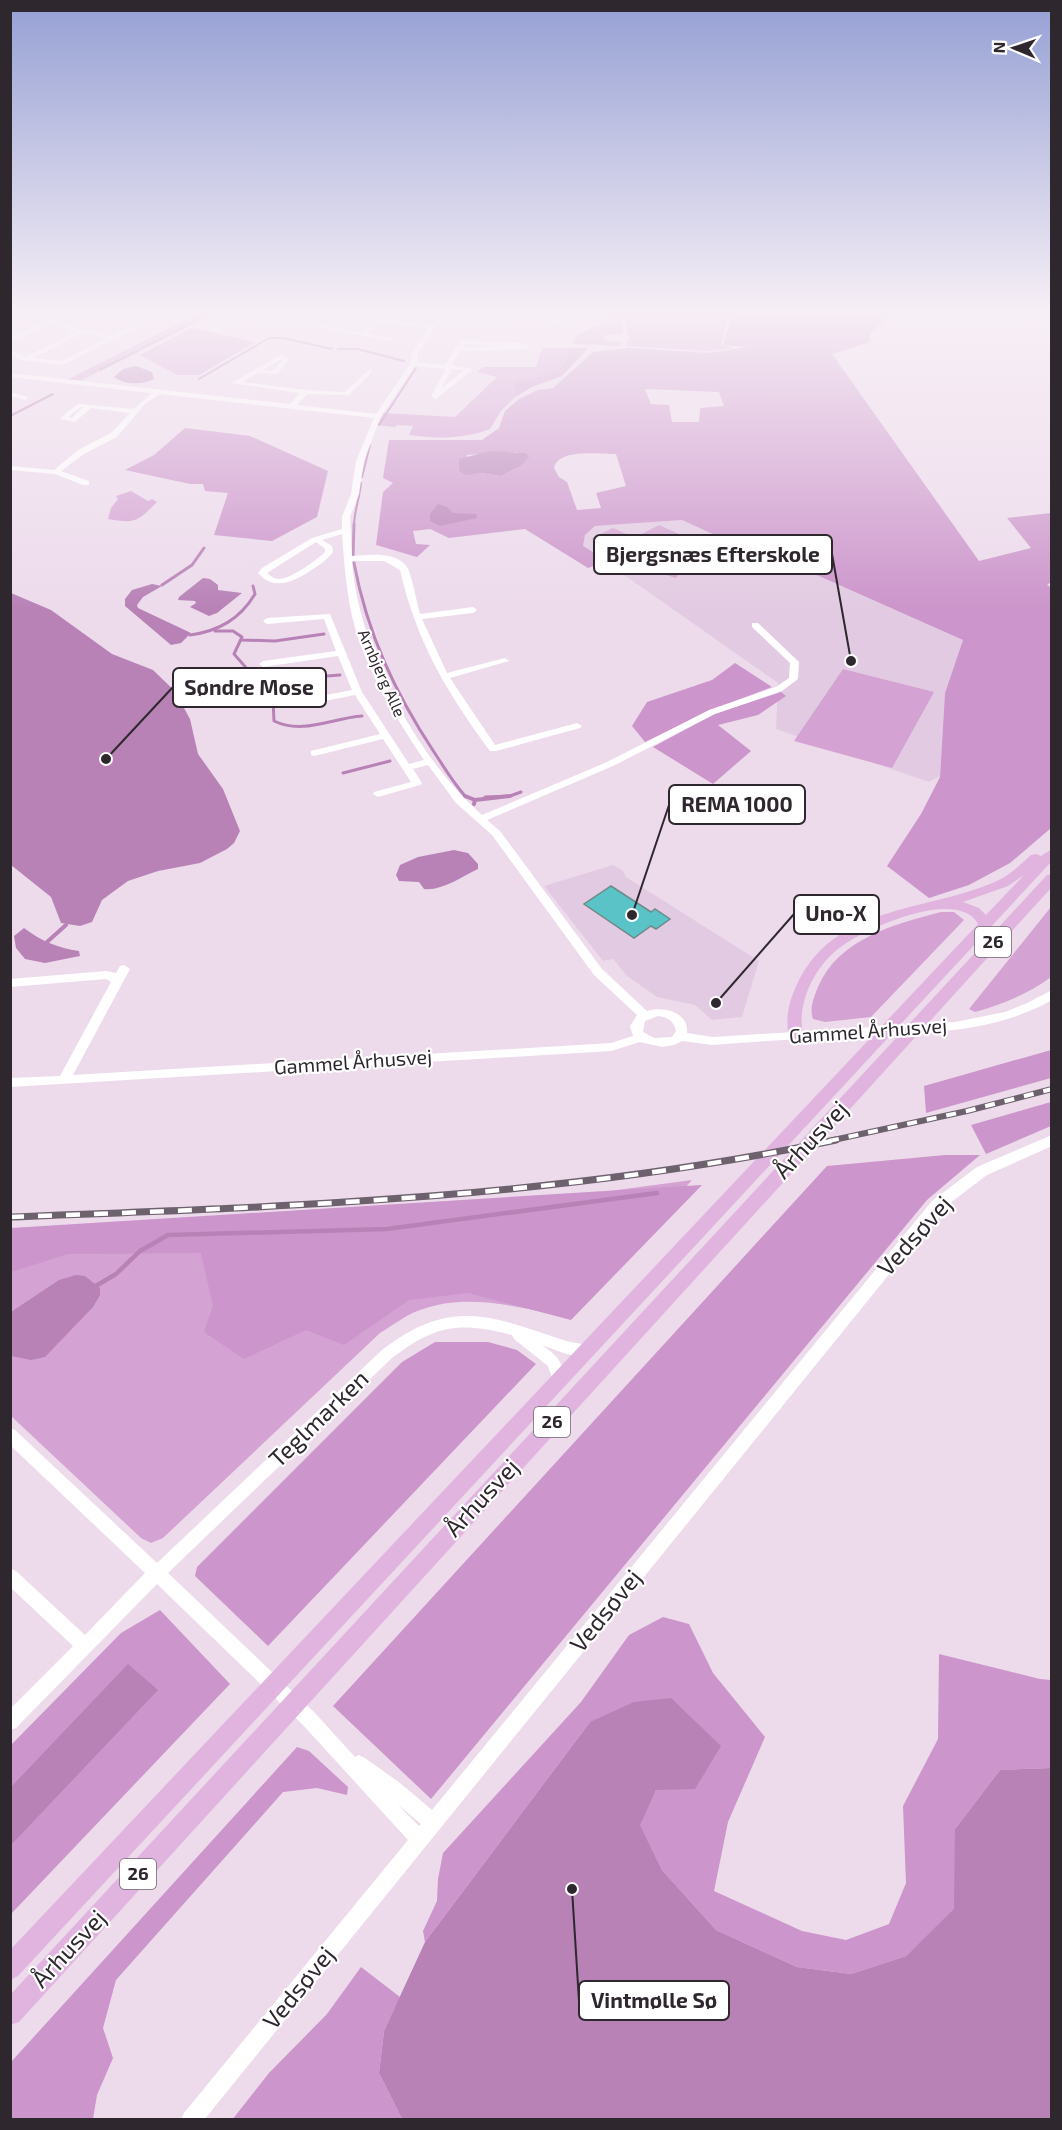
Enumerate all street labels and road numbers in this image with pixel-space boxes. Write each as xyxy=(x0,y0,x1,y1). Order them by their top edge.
street label: Arnbjerg Alle xyxy=(354,626,410,720)
road number: 26 xyxy=(975,927,1011,957)
street label: Gammel Århusvej xyxy=(788,1013,948,1048)
street label: Gammel Århusvej xyxy=(273,1044,433,1079)
street label: Århusvej xyxy=(767,1094,853,1184)
street label: Vedsøvej xyxy=(870,1189,957,1281)
street label: Teglmarken xyxy=(262,1363,374,1473)
road number: 26 xyxy=(534,1407,570,1437)
street label: Århusvej xyxy=(438,1452,524,1542)
street label: Vedsøvej xyxy=(563,1563,647,1657)
road number: 26 xyxy=(120,1859,156,1889)
street label: Århusvej xyxy=(25,1903,111,1993)
street label: Vedsøvej xyxy=(256,1940,340,2034)

